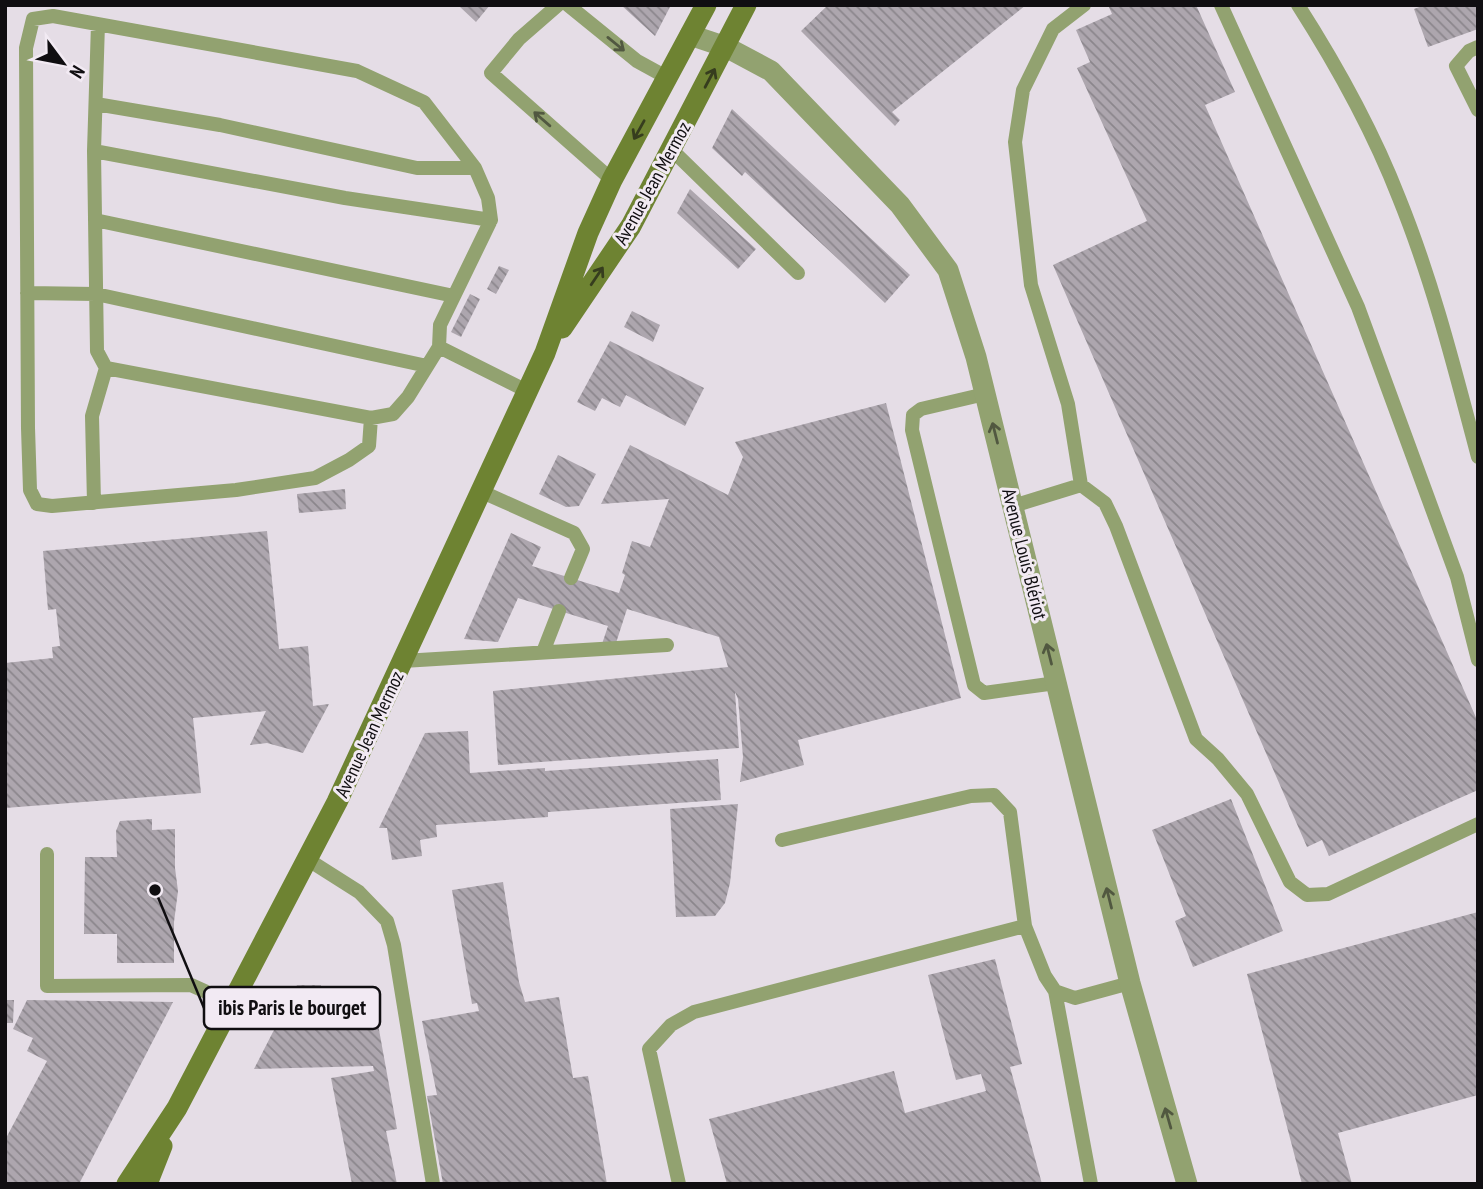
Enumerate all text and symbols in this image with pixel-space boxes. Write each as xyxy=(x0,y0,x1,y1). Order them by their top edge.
north arrow xyxy=(28,28,98,98)
one-way arrow xyxy=(607,36,625,52)
text: N xyxy=(65,61,90,83)
one-way arrow xyxy=(703,69,717,89)
one-way arrow xyxy=(533,111,551,127)
street label: Avenue Jean Mermoz xyxy=(608,117,696,249)
one-way arrow xyxy=(632,119,645,140)
one-way arrow xyxy=(590,267,604,286)
one-way arrow xyxy=(988,422,1001,445)
street label: Avenue Louis Blériot xyxy=(997,486,1053,623)
one-way arrow xyxy=(1042,643,1055,665)
street label: Avenue Jean Mermoz xyxy=(329,667,409,801)
one-way arrow xyxy=(1102,887,1115,910)
callout: ibis Paris le bourget xyxy=(204,987,380,1029)
text: ibis Paris le bourget xyxy=(218,994,366,1021)
one-way arrow xyxy=(1161,1107,1174,1130)

